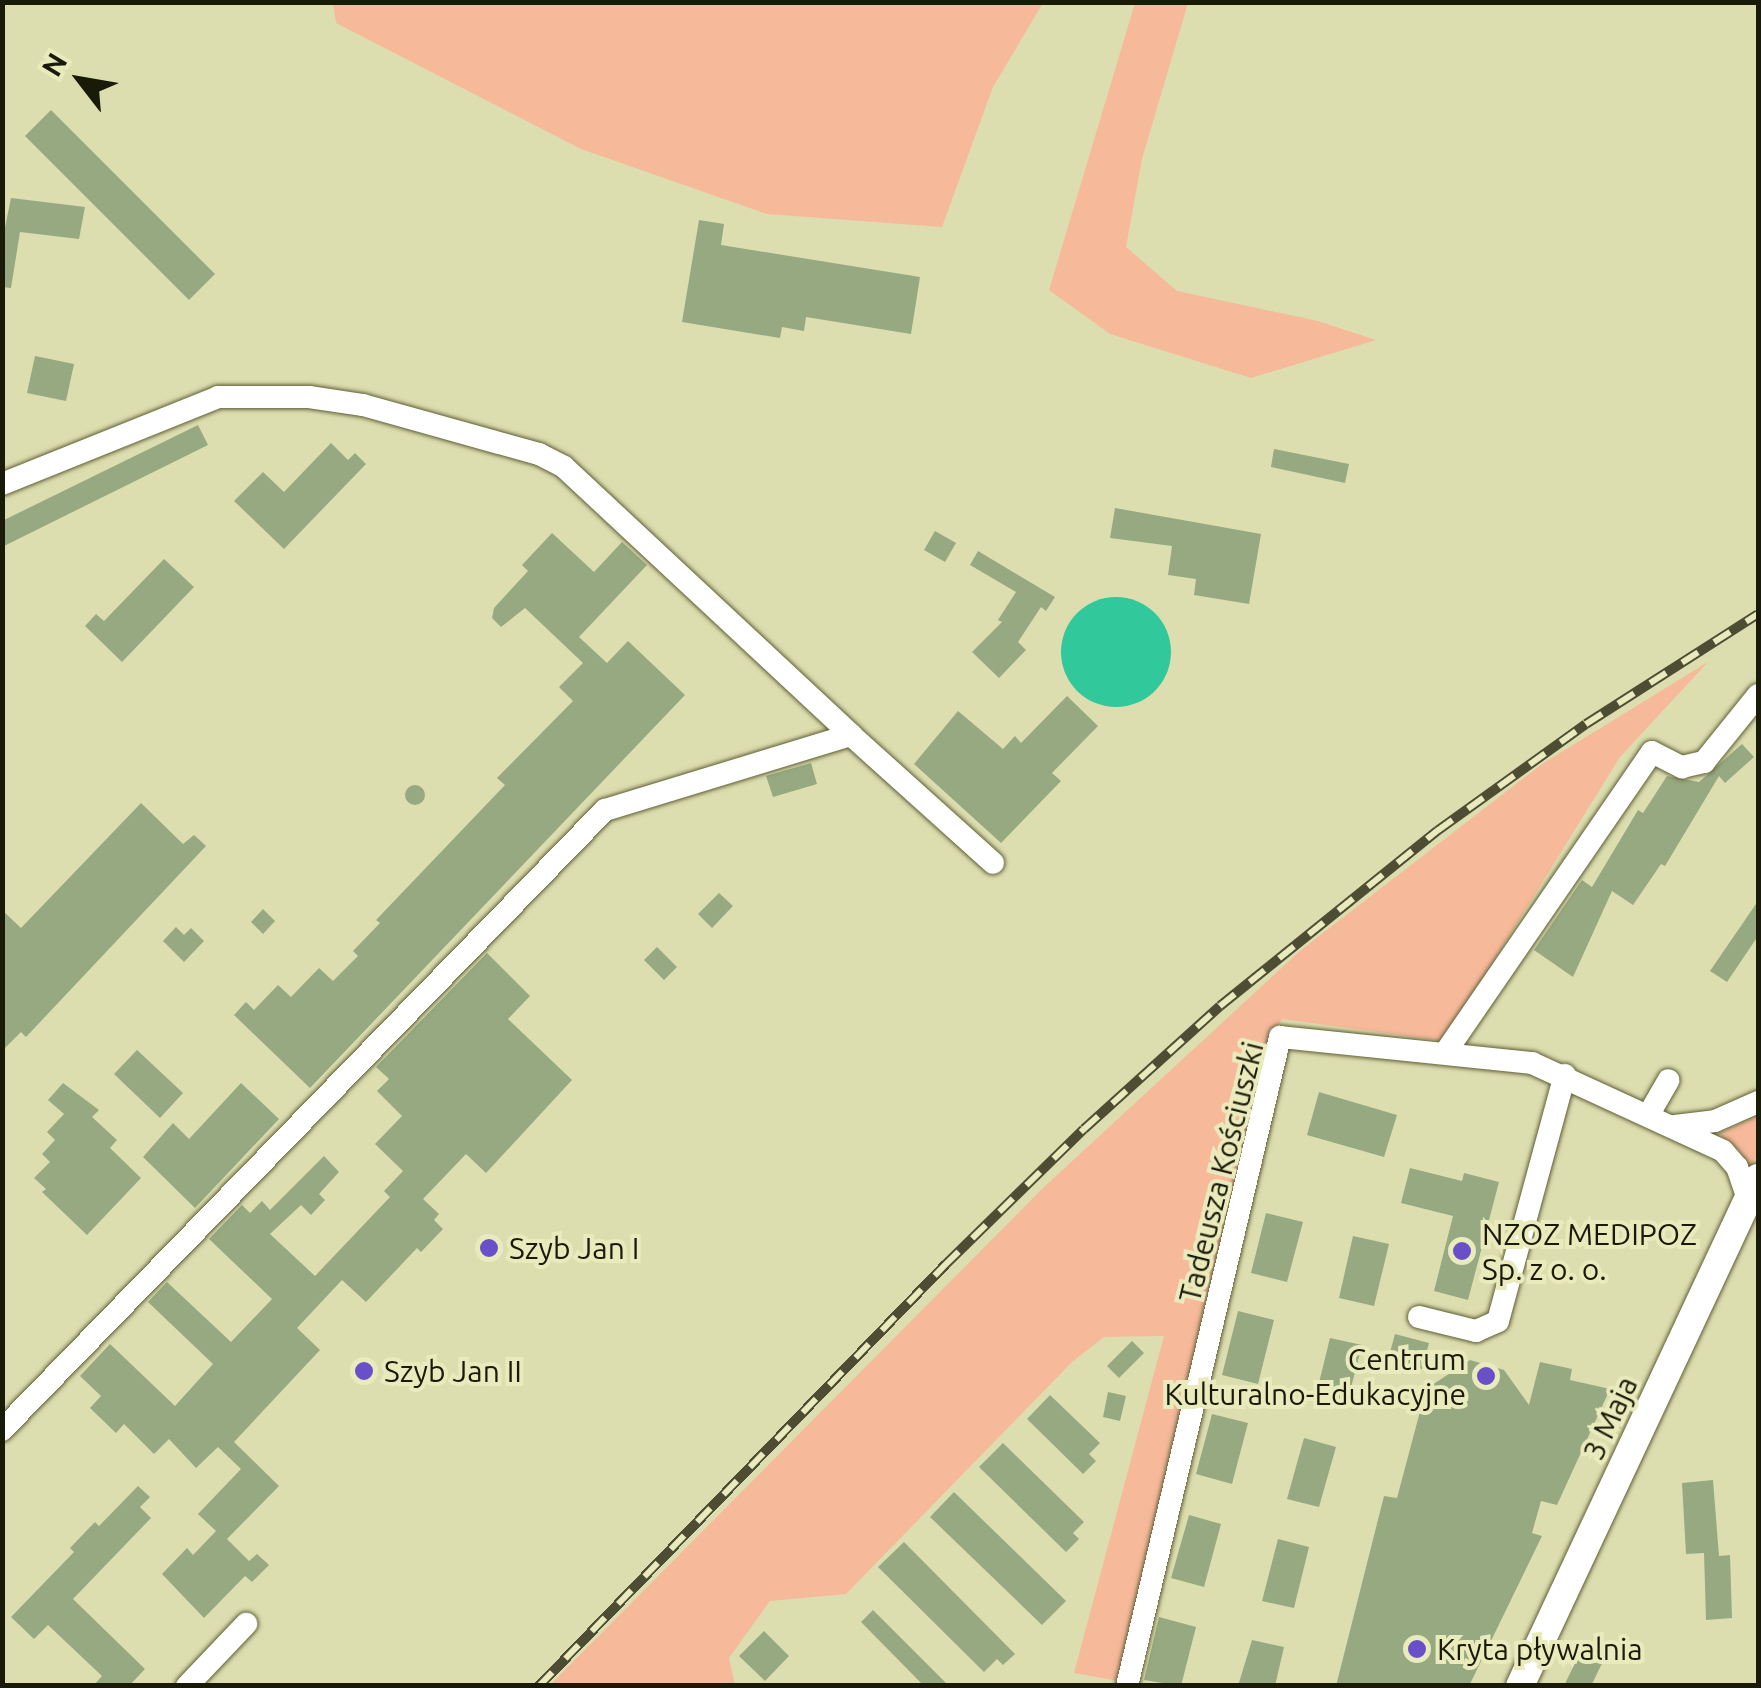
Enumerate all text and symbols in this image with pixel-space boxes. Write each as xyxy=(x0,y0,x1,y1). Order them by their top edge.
north arrow xyxy=(30,30,130,130)
text: N xyxy=(35,47,73,81)
street label: Tadeusza Kościuszki xyxy=(1171,1038,1271,1306)
place label: NZOZ MEDIPOZ Sp. z o. o. xyxy=(1482,1216,1697,1286)
place label: Szyb Jan I xyxy=(509,1230,639,1266)
marker: Szyb Jan I xyxy=(478,1237,500,1259)
marker: NZOZ MEDIPOZ Sp. z o. o. xyxy=(1451,1240,1473,1262)
place label: Centrum Kulturalno-Edukacyjne xyxy=(1164,1341,1466,1412)
place label: Szyb Jan II xyxy=(384,1353,522,1389)
marker: Szyb Jan II xyxy=(353,1360,375,1382)
marker: Centrum Kulturalno-Edukacyjne xyxy=(1475,1365,1497,1387)
street label: 3 Maja xyxy=(1575,1371,1645,1465)
place label: Kryta pływalnia xyxy=(1437,1631,1643,1667)
marker: Kryta pływalnia xyxy=(1406,1638,1428,1660)

